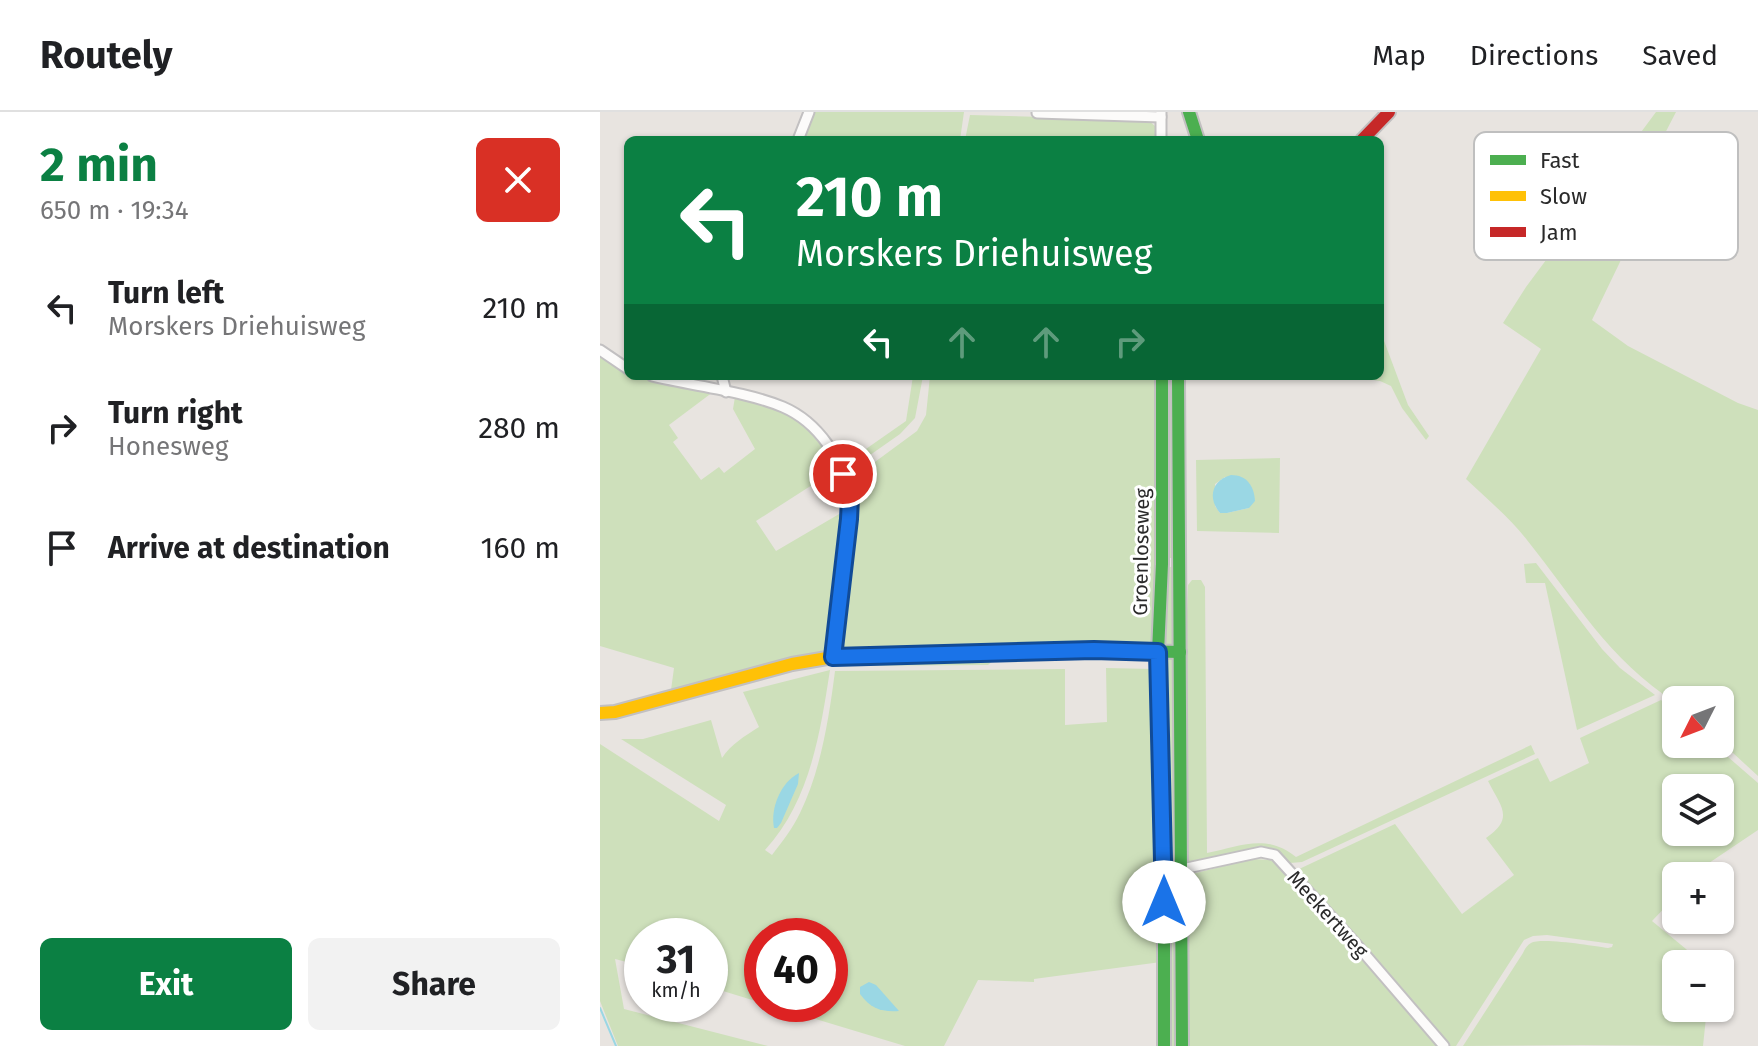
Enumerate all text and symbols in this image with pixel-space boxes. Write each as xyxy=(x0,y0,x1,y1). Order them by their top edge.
text: Routely xyxy=(40,32,172,78)
text: Map xyxy=(1372,39,1426,72)
text: Directions xyxy=(1470,39,1598,72)
text: Saved xyxy=(1642,39,1718,72)
legend xyxy=(1474,132,1738,260)
text: 2 min xyxy=(40,136,158,194)
button: close xyxy=(476,138,560,222)
text: Fast xyxy=(1540,147,1580,174)
text: 210 m xyxy=(796,164,943,231)
icon: left xyxy=(664,168,768,272)
text: Slow xyxy=(1540,183,1587,210)
text: 650 m · 19:34 xyxy=(40,195,189,226)
text: Jam xyxy=(1540,219,1578,246)
text: Morskers Driehuisweg xyxy=(796,232,1152,276)
text: Turn left xyxy=(108,275,224,311)
icon: left xyxy=(40,286,84,330)
text: 210 m xyxy=(483,290,560,326)
text: Morskers Driehuisweg xyxy=(108,311,365,342)
icon: left xyxy=(856,320,900,364)
icon: ahead xyxy=(940,320,984,364)
icon: ahead xyxy=(1024,320,1068,364)
icon: right xyxy=(1108,320,1152,364)
text: Turn right xyxy=(108,395,243,431)
icon: right xyxy=(40,406,84,450)
text: 280 m xyxy=(478,410,560,446)
text: Honesweg xyxy=(108,431,229,462)
pin xyxy=(809,440,877,508)
icon: arrive xyxy=(821,452,865,496)
street label: Groenloseweg xyxy=(1128,488,1154,616)
icon: arrive xyxy=(40,526,84,570)
text: Arrive at destination xyxy=(108,530,390,566)
text: 160 m xyxy=(481,530,560,566)
north arrow xyxy=(1662,686,1734,758)
map controls xyxy=(1662,686,1734,1022)
button: layers xyxy=(1662,774,1734,846)
position arrow xyxy=(1122,860,1206,944)
button: + xyxy=(1662,862,1734,934)
street label: Meekertweg xyxy=(1283,866,1374,963)
speed limit sign: 40 xyxy=(744,918,848,1022)
text: 31 xyxy=(657,936,695,984)
button: Exit xyxy=(40,938,292,1030)
button: Share xyxy=(308,938,560,1030)
button: − xyxy=(1662,950,1734,1022)
text: km/h xyxy=(651,978,701,1002)

